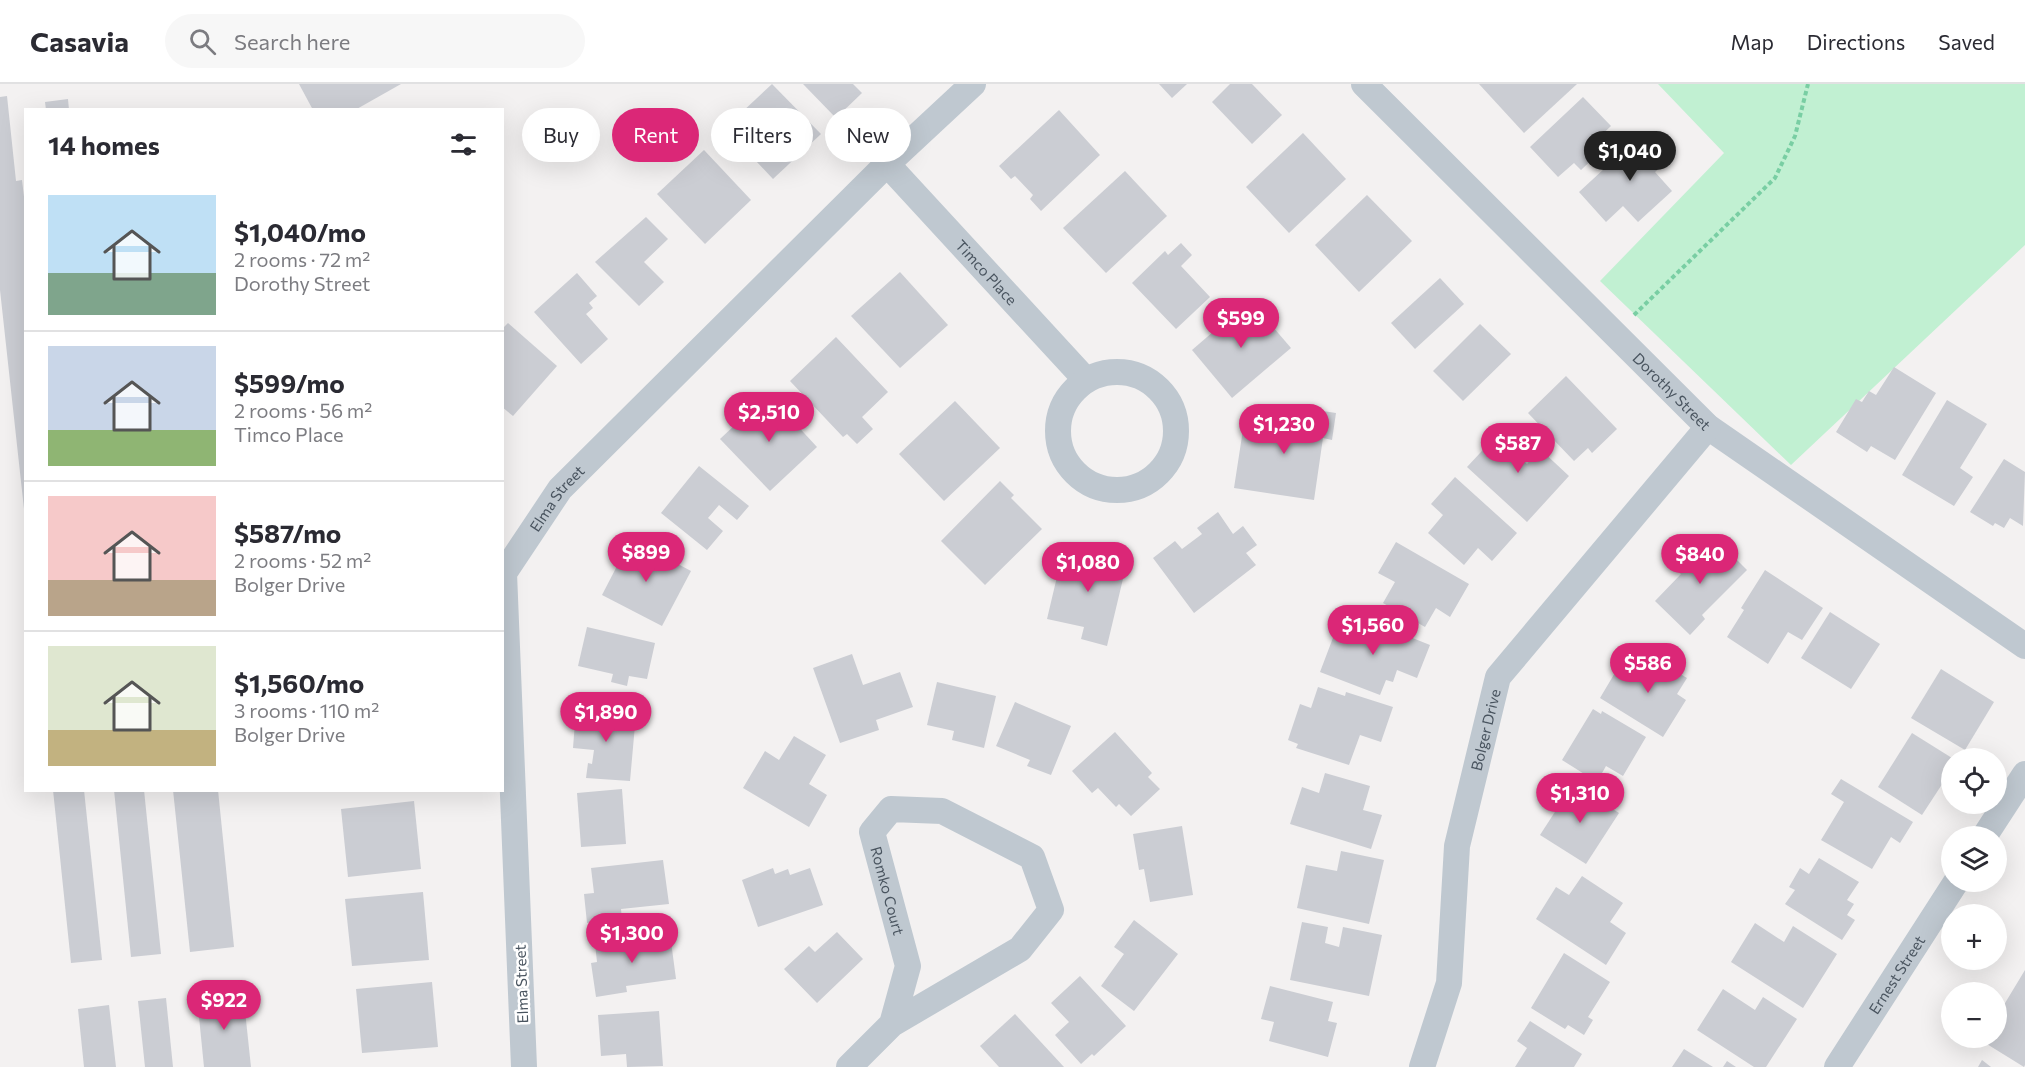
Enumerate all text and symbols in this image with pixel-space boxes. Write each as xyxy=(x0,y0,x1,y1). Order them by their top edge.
search box xyxy=(165,14,585,68)
text: Casavia xyxy=(30,24,129,58)
icon: search xyxy=(186,25,219,58)
text: Search here xyxy=(234,28,350,55)
text: Map xyxy=(1731,29,1774,54)
text: Directions xyxy=(1807,29,1905,54)
text: Saved xyxy=(1938,29,1995,54)
chip: Buy xyxy=(522,108,600,162)
chip: Rent xyxy=(612,108,699,162)
chip: Filters xyxy=(711,108,813,162)
chip: New xyxy=(825,108,911,162)
icon: filters xyxy=(447,128,480,161)
text: 14 homes xyxy=(48,129,160,160)
pin: $1,040 xyxy=(1581,131,1679,182)
text: $1,040 xyxy=(1598,138,1662,162)
text: $1,040/mo xyxy=(234,216,366,247)
icon: home xyxy=(96,219,168,291)
street label: Timco Place xyxy=(952,236,1021,309)
text: 2 rooms · 72 m² xyxy=(234,247,370,271)
text: Dorothy Street xyxy=(234,271,370,295)
pin: $599 xyxy=(1205,298,1277,349)
text: $599 xyxy=(1217,305,1265,329)
street label: Dorothy Street xyxy=(1629,349,1715,434)
text: $599/mo xyxy=(234,367,345,398)
icon: home xyxy=(96,370,168,442)
pin: $2,510 xyxy=(720,392,818,443)
text: 2 rooms · 56 m² xyxy=(234,398,372,422)
text: $2,510 xyxy=(738,399,800,423)
pin: $1,230 xyxy=(1235,404,1333,455)
text: $1,230 xyxy=(1253,411,1315,435)
text: Timco Place xyxy=(234,422,344,446)
pin: $587 xyxy=(1482,423,1554,474)
text: $587 xyxy=(1495,430,1541,454)
street label: Elma Street xyxy=(525,461,588,535)
text: $587/mo xyxy=(234,517,341,548)
icon: home xyxy=(96,520,168,592)
pin: $899 xyxy=(610,532,682,583)
pin: $840 xyxy=(1664,534,1736,585)
text: $899 xyxy=(622,539,670,563)
text: $840 xyxy=(1675,541,1725,565)
pin: $1,080 xyxy=(1039,542,1137,593)
text: 2 rooms · 52 m² xyxy=(234,548,371,572)
text: $1,080 xyxy=(1056,549,1120,573)
text: Bolger Drive xyxy=(234,572,345,596)
pin: $1,560 xyxy=(1324,605,1422,656)
text: $1,560 xyxy=(1342,612,1404,636)
pin: $586 xyxy=(1612,643,1684,694)
text: $586 xyxy=(1624,650,1672,674)
text: $1,560/mo xyxy=(234,667,364,698)
icon: home xyxy=(96,670,168,742)
street label: Bolger Drive xyxy=(1467,687,1504,773)
pin: $1,890 xyxy=(557,692,655,743)
text: 3 rooms · 110 m² xyxy=(234,698,379,722)
text: $1,890 xyxy=(574,699,638,723)
text: Bolger Drive xyxy=(234,722,345,746)
map controls xyxy=(1941,748,2007,1048)
button: locate xyxy=(1941,748,2007,814)
pin: $1,310 xyxy=(1531,773,1629,824)
text: $1,310 xyxy=(1550,780,1610,804)
button: layers xyxy=(1941,826,2007,892)
street label: Romko Court xyxy=(867,844,908,937)
button: + xyxy=(1941,904,2007,970)
pin: $1,300 xyxy=(583,913,681,964)
text: $1,300 xyxy=(600,920,664,944)
street label: Ernest Street xyxy=(1865,932,1928,1017)
street label: Elma Street xyxy=(511,944,531,1024)
pin: $922 xyxy=(188,980,260,1031)
button: − xyxy=(1941,982,2007,1048)
text: $922 xyxy=(201,987,247,1011)

